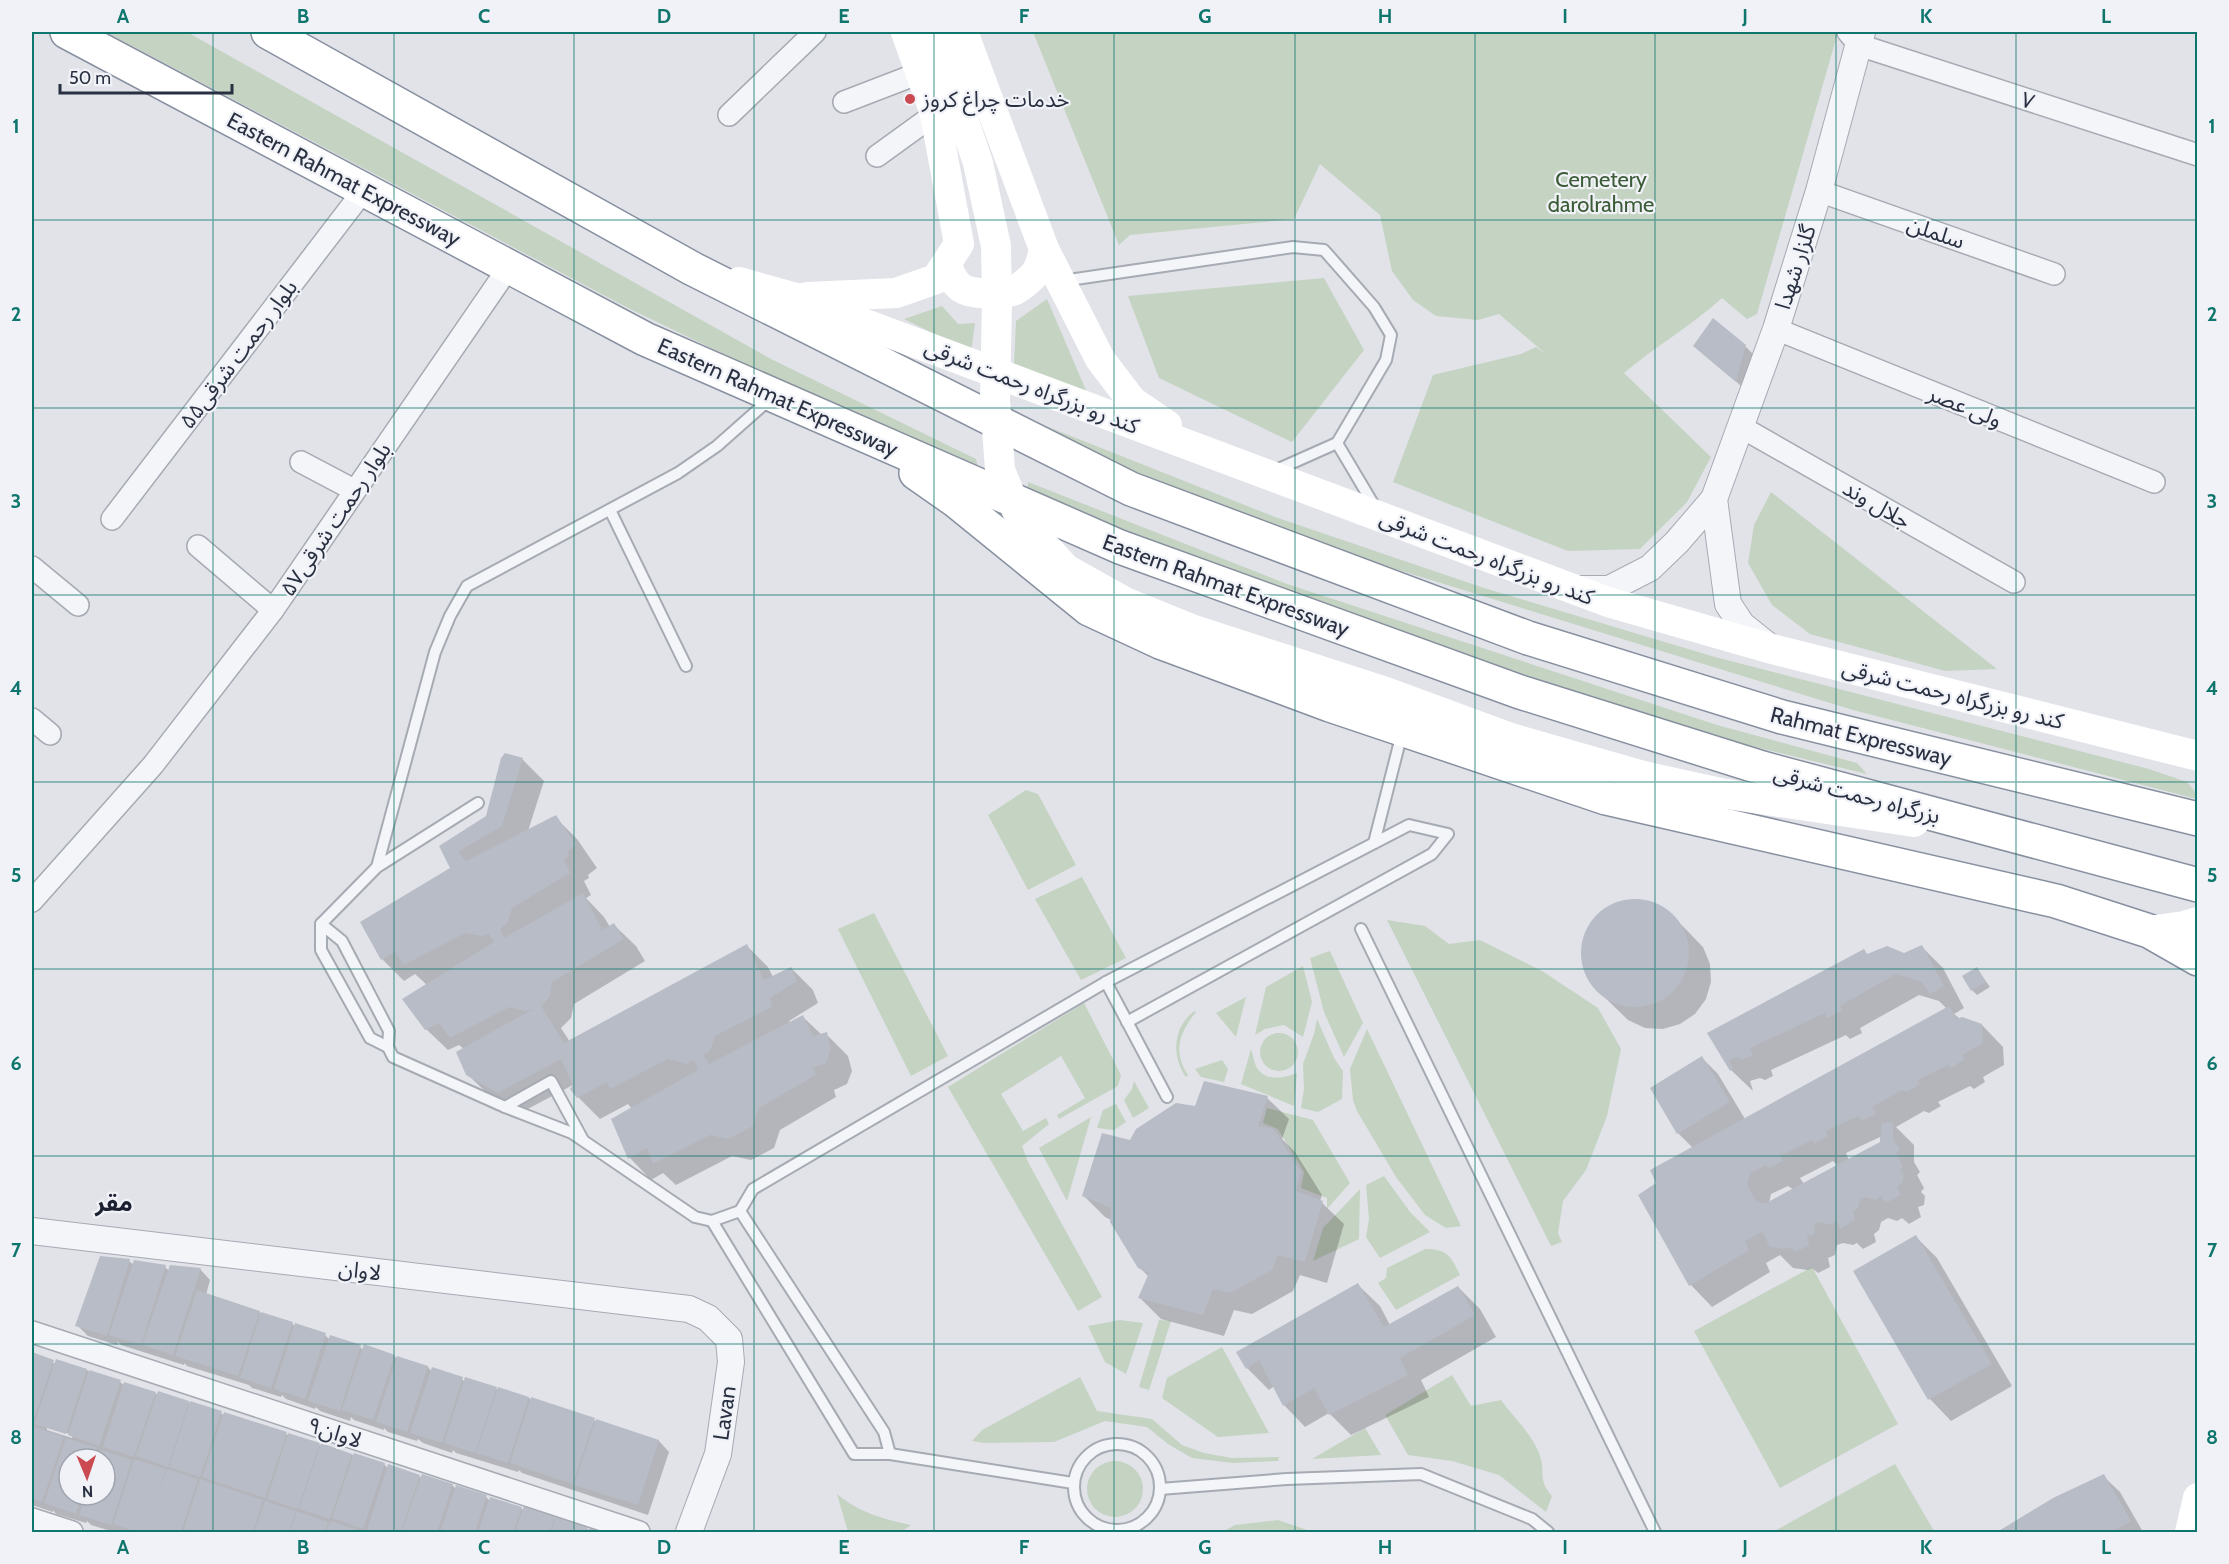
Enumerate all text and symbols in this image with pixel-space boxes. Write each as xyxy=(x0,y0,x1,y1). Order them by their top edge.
text: A xyxy=(117,4,130,28)
text: B xyxy=(297,4,309,28)
text: C xyxy=(478,4,490,28)
text: D xyxy=(657,4,671,28)
text: E xyxy=(838,4,850,28)
text: F xyxy=(1019,4,1030,28)
text: G xyxy=(1198,4,1212,28)
text: H xyxy=(1378,4,1392,28)
text: I xyxy=(1562,4,1568,28)
text: J xyxy=(1741,4,1748,28)
text: K xyxy=(1920,4,1933,28)
text: L xyxy=(2101,4,2111,28)
scale bar xyxy=(60,57,232,95)
text: 50 m xyxy=(69,67,111,89)
place label: خدمات چراغ کروز xyxy=(921,86,1070,116)
street label: ۷ xyxy=(2018,86,2038,115)
marker: خدمات چراغ کروز xyxy=(903,92,917,106)
street label: Eastern Rahmat Expressway xyxy=(222,106,465,252)
text: 1 xyxy=(12,114,20,138)
text: 1 xyxy=(2208,114,2216,138)
park label: Cemetery darolrahme xyxy=(1548,166,1654,218)
street label: سلملن xyxy=(1903,210,1968,255)
street label: گلزار شهدا xyxy=(1769,221,1822,313)
street label: بلوار رحمت شرقی۵۵ xyxy=(174,274,303,434)
text: 2 xyxy=(11,302,21,326)
text: 2 xyxy=(2207,302,2217,326)
street label: Eastern Rahmat Expressway xyxy=(653,332,902,463)
street label: کند رو بزرگراه رحمت شرقی xyxy=(921,333,1144,440)
street label: ولی عصر xyxy=(1923,379,2006,433)
street label: ۵۷بلوار رحمت شرقی xyxy=(274,437,397,601)
street label: جلال وند xyxy=(1838,474,1916,535)
text: 3 xyxy=(11,489,21,513)
text: 3 xyxy=(2207,489,2217,513)
street label: کند رو بزرگراه رحمت شرقی xyxy=(1376,504,1599,611)
street label: Eastern Rahmat Expressway xyxy=(1099,528,1353,643)
street label: کند رو بزرگراه رحمت شرقی xyxy=(1839,654,2067,735)
text: 4 xyxy=(10,676,22,700)
text: 4 xyxy=(2206,676,2218,700)
street label: Rahmat Expressway xyxy=(1767,701,1954,772)
street label: بزرگراه رحمت شرقی xyxy=(1771,759,1943,830)
text: 5 xyxy=(11,863,21,887)
text: 5 xyxy=(2207,863,2217,887)
text: 6 xyxy=(10,1051,22,1075)
text: 6 xyxy=(2206,1051,2218,1075)
district label: مقر xyxy=(94,1188,133,1217)
text: 7 xyxy=(11,1238,22,1262)
text: 7 xyxy=(2207,1238,2218,1262)
street label: لاوان xyxy=(337,1254,383,1287)
street label: Lavan xyxy=(707,1384,742,1442)
street label: ۹لاوان xyxy=(304,1411,365,1454)
text: 8 xyxy=(10,1425,22,1449)
text: 8 xyxy=(2206,1425,2218,1449)
north arrow xyxy=(57,1447,117,1507)
text: N xyxy=(82,1482,93,1501)
text: A xyxy=(117,1535,130,1559)
text: B xyxy=(297,1535,309,1559)
text: C xyxy=(478,1535,490,1559)
text: D xyxy=(657,1535,671,1559)
text: E xyxy=(838,1535,850,1559)
text: F xyxy=(1019,1535,1030,1559)
text: G xyxy=(1198,1535,1212,1559)
text: H xyxy=(1378,1535,1392,1559)
text: I xyxy=(1562,1535,1568,1559)
text: J xyxy=(1741,1535,1748,1559)
text: K xyxy=(1920,1535,1933,1559)
text: L xyxy=(2101,1535,2111,1559)

